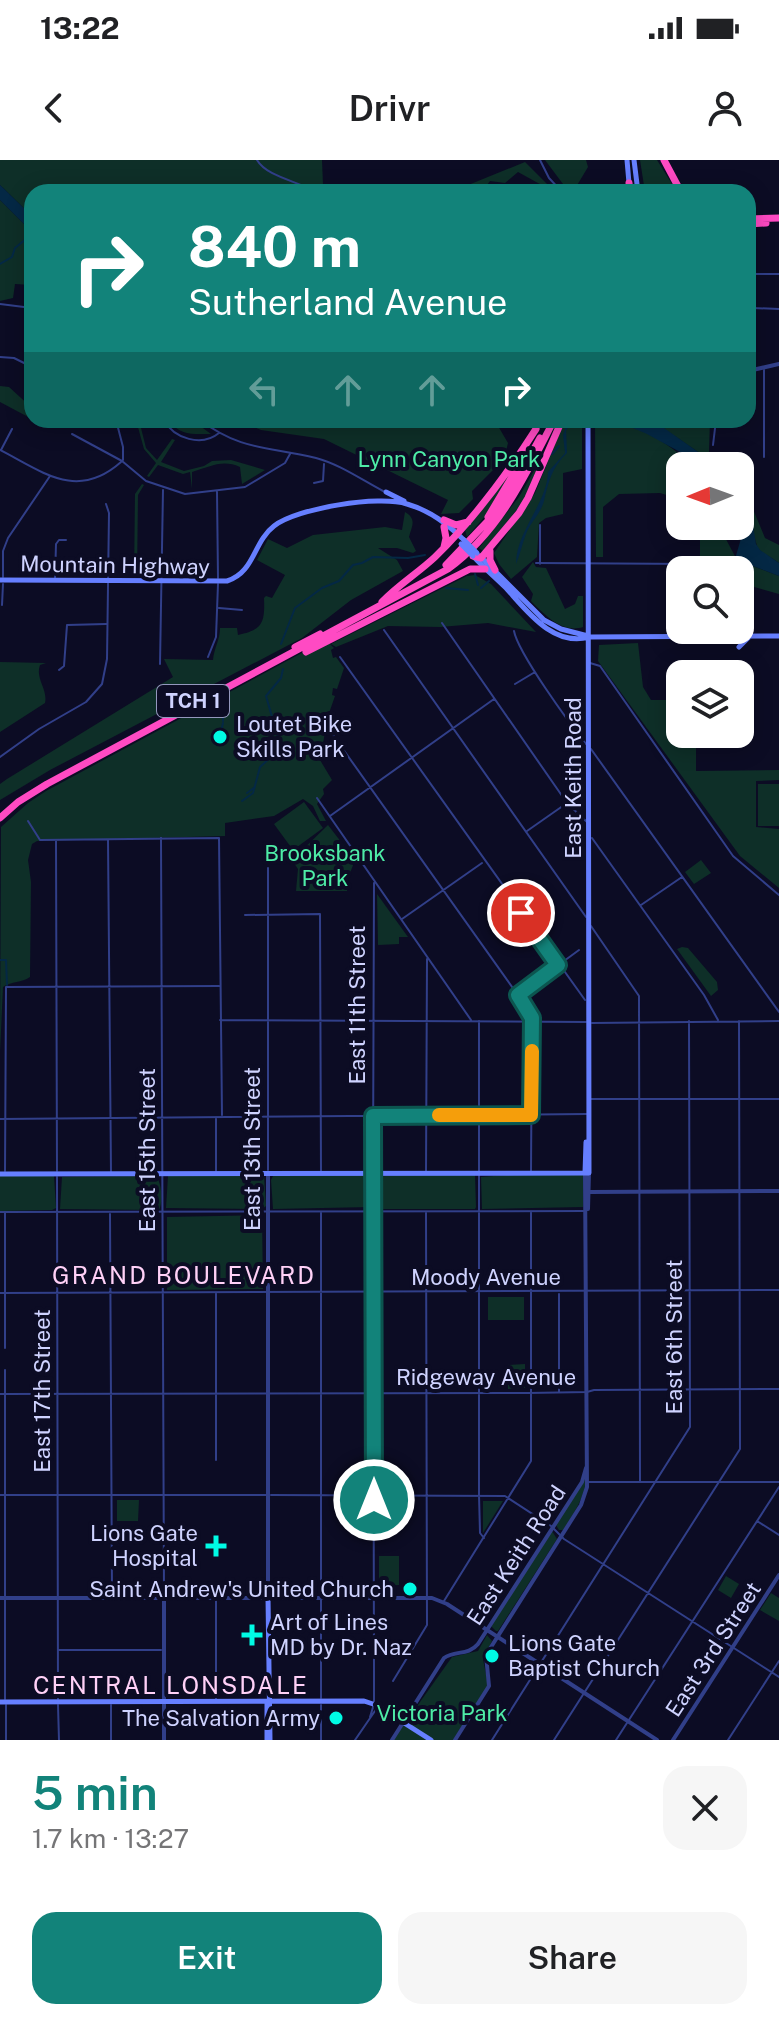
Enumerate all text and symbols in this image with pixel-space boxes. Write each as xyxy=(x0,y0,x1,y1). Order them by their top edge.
text: 13:22 xyxy=(40,10,120,46)
icon: back xyxy=(32,86,76,130)
icon: person xyxy=(703,86,747,130)
text: Drivr xyxy=(348,87,431,129)
text: 840 m xyxy=(188,214,361,280)
icon: right xyxy=(56,216,160,320)
text: Sutherland Avenue xyxy=(188,281,508,323)
icon: left xyxy=(242,368,286,412)
icon: ahead xyxy=(326,368,370,412)
icon: ahead xyxy=(410,368,454,412)
icon: right xyxy=(494,368,538,412)
park label: Lynn Canyon Park xyxy=(358,446,540,472)
north arrow xyxy=(666,452,754,540)
map controls xyxy=(666,452,754,748)
street label: Mountain Highway xyxy=(20,550,210,580)
button: search xyxy=(666,556,754,644)
button: layers xyxy=(666,660,754,748)
road number: TCH 1 xyxy=(157,685,229,717)
street label: East Keith Road xyxy=(560,697,586,859)
place label: Loutet Bike Skills Park xyxy=(236,711,352,762)
marker: Loutet Bike Skills Park xyxy=(211,728,229,746)
park label: Brooksbank Park xyxy=(264,840,386,891)
pin xyxy=(487,879,555,947)
icon: arrive xyxy=(499,891,543,935)
street label: East 11th Street xyxy=(344,925,370,1085)
street label: East 13th Street xyxy=(239,1067,265,1231)
street label: East 15th Street xyxy=(134,1068,160,1232)
street label: East 6th Street xyxy=(661,1260,687,1414)
district label: GRAND BOULEVARD xyxy=(52,1261,316,1289)
street label: Moody Avenue xyxy=(411,1264,561,1290)
street label: East 17th Street xyxy=(29,1309,55,1473)
street label: Ridgeway Avenue xyxy=(396,1364,576,1390)
position arrow xyxy=(332,1458,416,1542)
street label: East Keith Road xyxy=(461,1480,571,1630)
place label: Lions Gate Hospital xyxy=(90,1520,198,1571)
marker: Lions Gate Hospital xyxy=(205,1535,227,1557)
place label: Saint Andrew's United Church xyxy=(89,1576,394,1602)
street label: East 3rd Street xyxy=(660,1577,766,1721)
marker: Saint Andrew's United Church xyxy=(401,1580,419,1598)
place label: Art of Lines MD by Dr. Naz xyxy=(270,1609,412,1660)
marker: Art of Lines MD by Dr. Naz xyxy=(241,1624,263,1646)
place label: Lions Gate Baptist Church xyxy=(508,1630,660,1681)
marker: Lions Gate Baptist Church xyxy=(483,1647,501,1665)
district label: CENTRAL LONSDALE xyxy=(33,1671,309,1699)
park label: Victoria Park xyxy=(377,1700,507,1726)
place label: The Salvation Army xyxy=(122,1705,320,1731)
marker: The Salvation Army xyxy=(327,1709,345,1727)
text: 5 min xyxy=(32,1764,158,1821)
button: close xyxy=(663,1766,747,1850)
text: 1.7 km · 13:27 xyxy=(32,1823,189,1854)
button: Exit xyxy=(32,1912,382,2004)
button: Share xyxy=(398,1912,747,2004)

